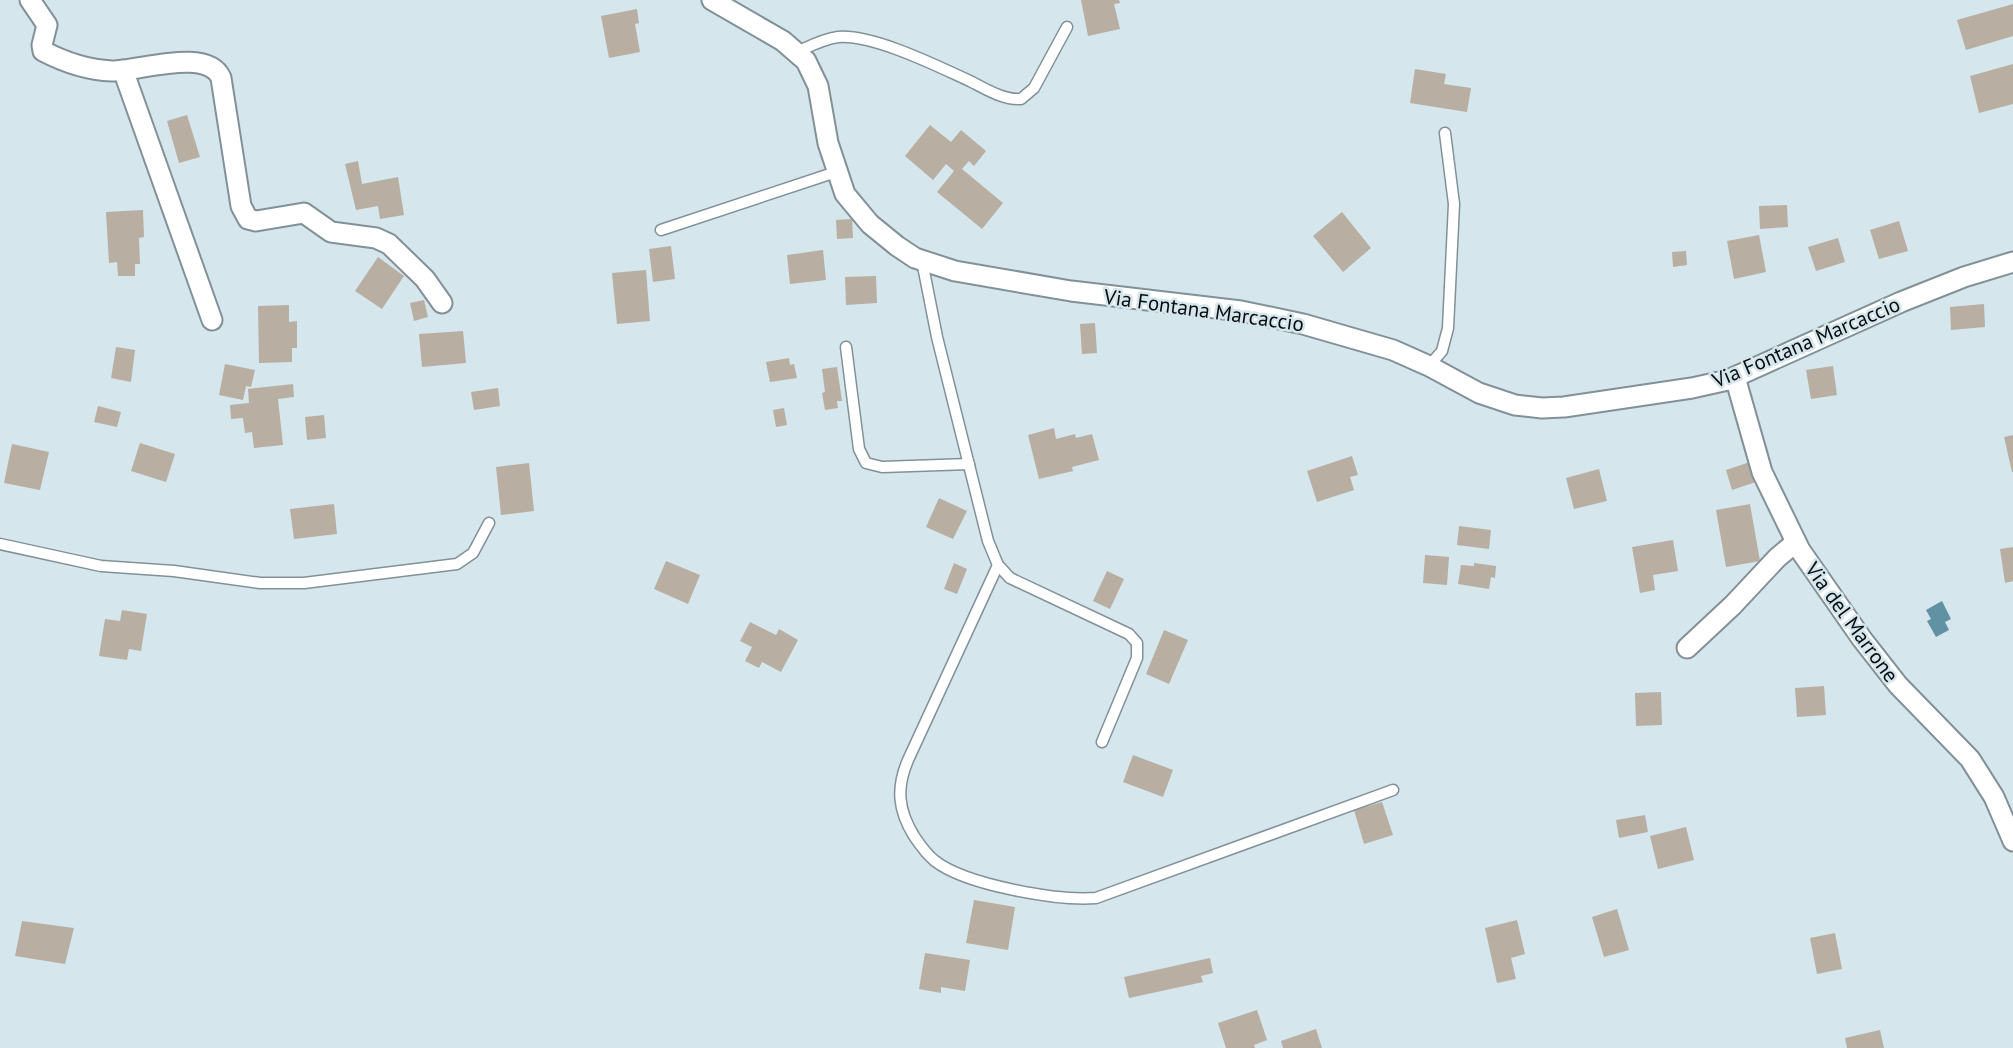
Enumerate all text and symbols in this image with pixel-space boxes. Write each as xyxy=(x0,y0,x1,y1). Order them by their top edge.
street label: Via Fontana Marcaccio xyxy=(1101,282,1306,337)
street label: Via Fontana Marcaccio xyxy=(1707,290,1904,394)
street label: Via del Marrone xyxy=(1799,556,1905,687)

